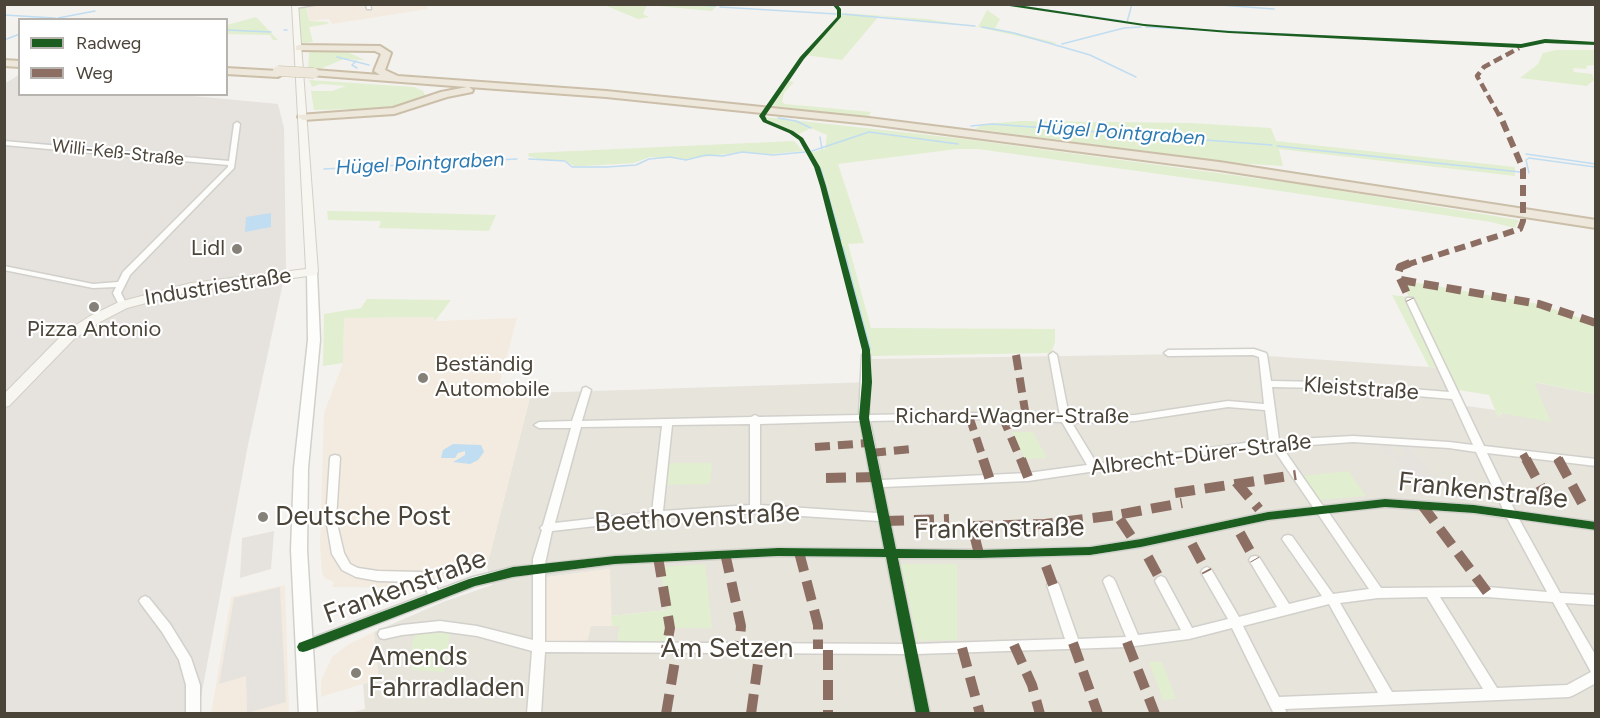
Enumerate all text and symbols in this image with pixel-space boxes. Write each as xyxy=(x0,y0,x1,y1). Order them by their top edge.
legend xyxy=(18,18,228,96)
text: Radweg xyxy=(76,32,141,54)
text: Weg xyxy=(76,62,113,84)
water label: Hügel Pointgraben xyxy=(1036,115,1206,151)
street label: Willi-Keß-Straße xyxy=(51,135,185,171)
water label: Hügel Pointgraben xyxy=(335,148,505,180)
place label: Lidl xyxy=(191,236,225,262)
marker: Lidl xyxy=(230,242,244,256)
street label: Industriestraße xyxy=(143,262,293,312)
marker: Pizza Antonio xyxy=(87,300,101,314)
place label: Pizza Antonio xyxy=(27,317,161,343)
place label: Beständig Automobile xyxy=(435,352,550,404)
marker: Beständig Automobile xyxy=(416,371,430,385)
street label: Kleiststraße xyxy=(1302,372,1420,406)
street label: Richard-Wagner-Straße xyxy=(895,404,1129,430)
street label: Albrecht-Dürer-Straße xyxy=(1089,428,1313,482)
street label: Frankenstraße xyxy=(1396,466,1570,516)
street label: Beethovenstraße xyxy=(593,496,801,540)
place label: Deutsche Post xyxy=(275,501,451,533)
marker: Deutsche Post xyxy=(256,510,270,524)
street label: Frankenstraße xyxy=(913,511,1085,547)
street label: Frankenstraße xyxy=(319,543,491,631)
street label: Am Setzen xyxy=(661,633,793,665)
place label: Amends Fahrradladen xyxy=(368,641,525,704)
marker: Amends Fahrradladen xyxy=(349,666,363,680)

